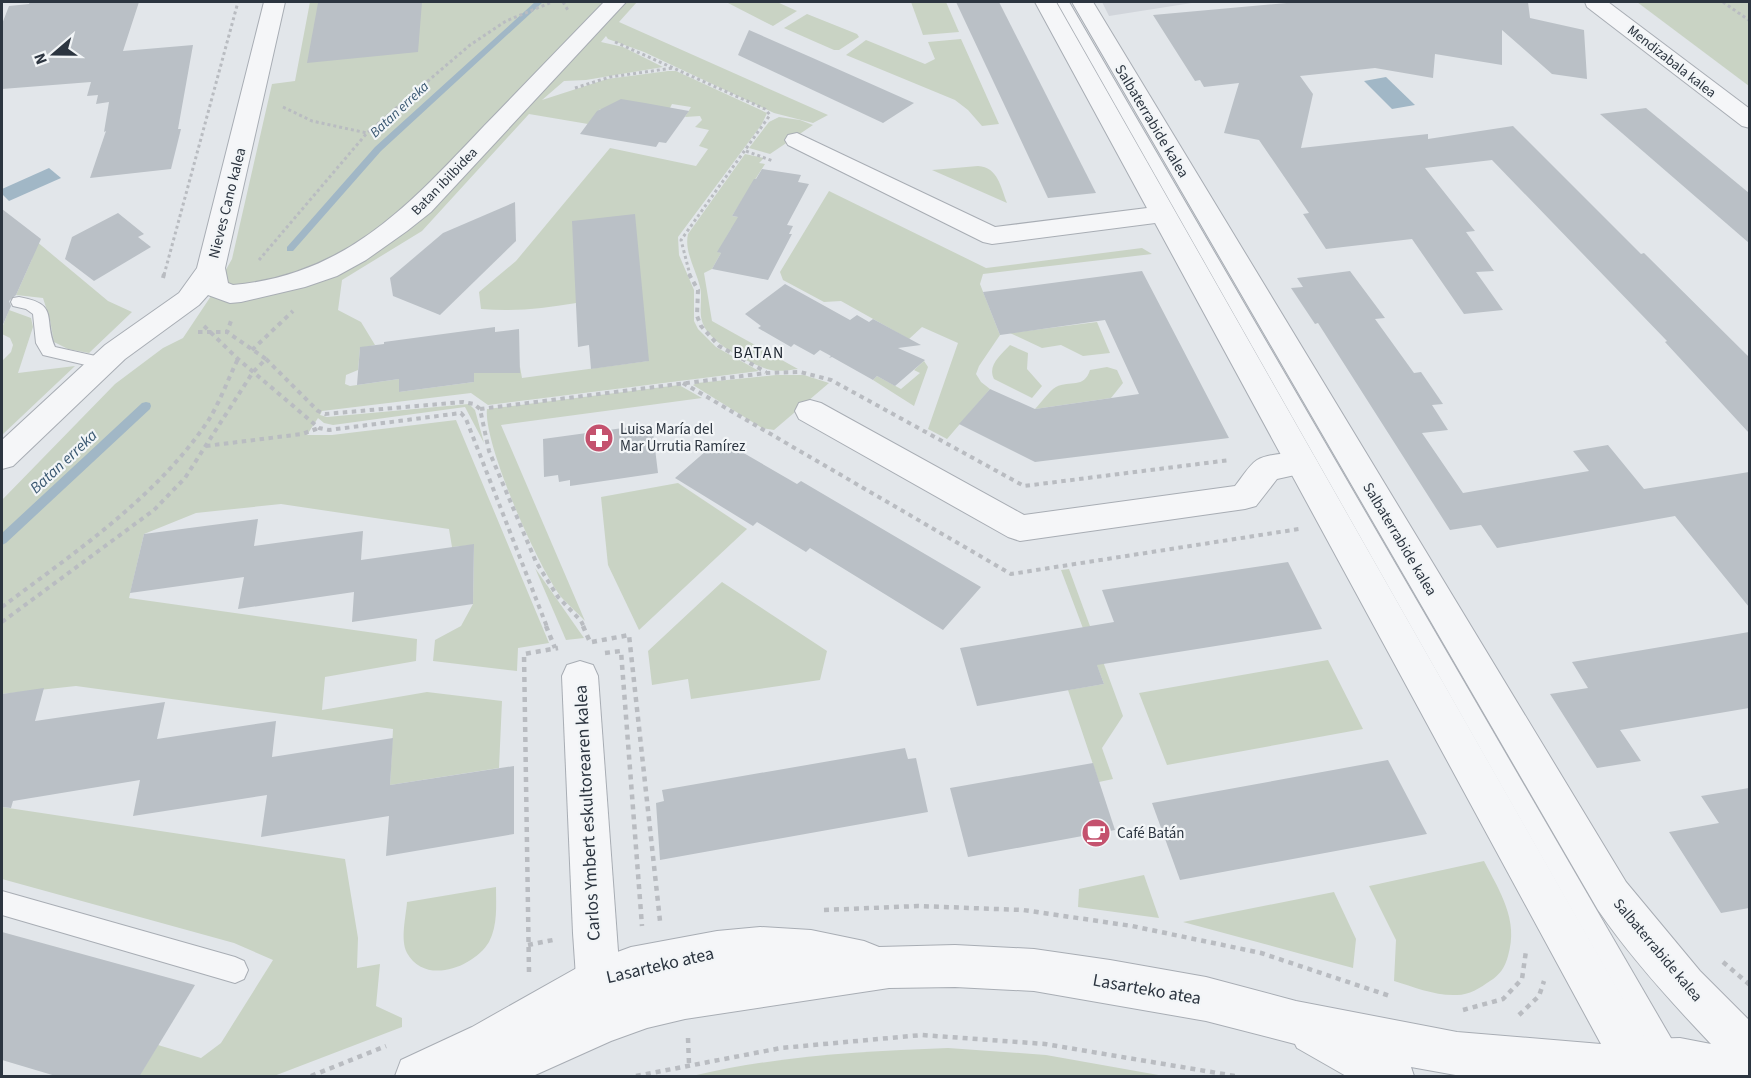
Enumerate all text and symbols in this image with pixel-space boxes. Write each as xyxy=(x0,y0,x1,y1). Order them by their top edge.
street label: Mendizabala kalea xyxy=(1623,21,1720,103)
north arrow xyxy=(24,24,84,84)
text: N xyxy=(29,50,53,68)
street label: Salbaterrabide kalea xyxy=(1109,61,1194,182)
water label: Batan erreka xyxy=(366,77,434,142)
street label: Batan ibilbidea xyxy=(407,143,482,220)
street label: Nieves Cano kalea xyxy=(204,146,251,261)
district label: BATAN xyxy=(733,342,785,364)
place label: Luisa María del Mar Urrutia Ramírez xyxy=(620,419,745,457)
pharmacy icon: Luisa María del Mar Urrutia Ramírez xyxy=(583,422,615,454)
water label: Batan erreka xyxy=(25,424,103,499)
street label: Salbaterrabide kalea xyxy=(1357,479,1442,600)
street label: Carlos Ymbert eskultorearen kalea xyxy=(568,684,607,942)
cafe icon: Café Batán xyxy=(1080,817,1112,849)
place label: Café Batán xyxy=(1117,823,1185,844)
street label: Salbaterrabide kalea xyxy=(1608,894,1707,1006)
street label: Lasarteko atea xyxy=(604,941,716,990)
street label: Lasarteko atea xyxy=(1091,968,1203,1011)

